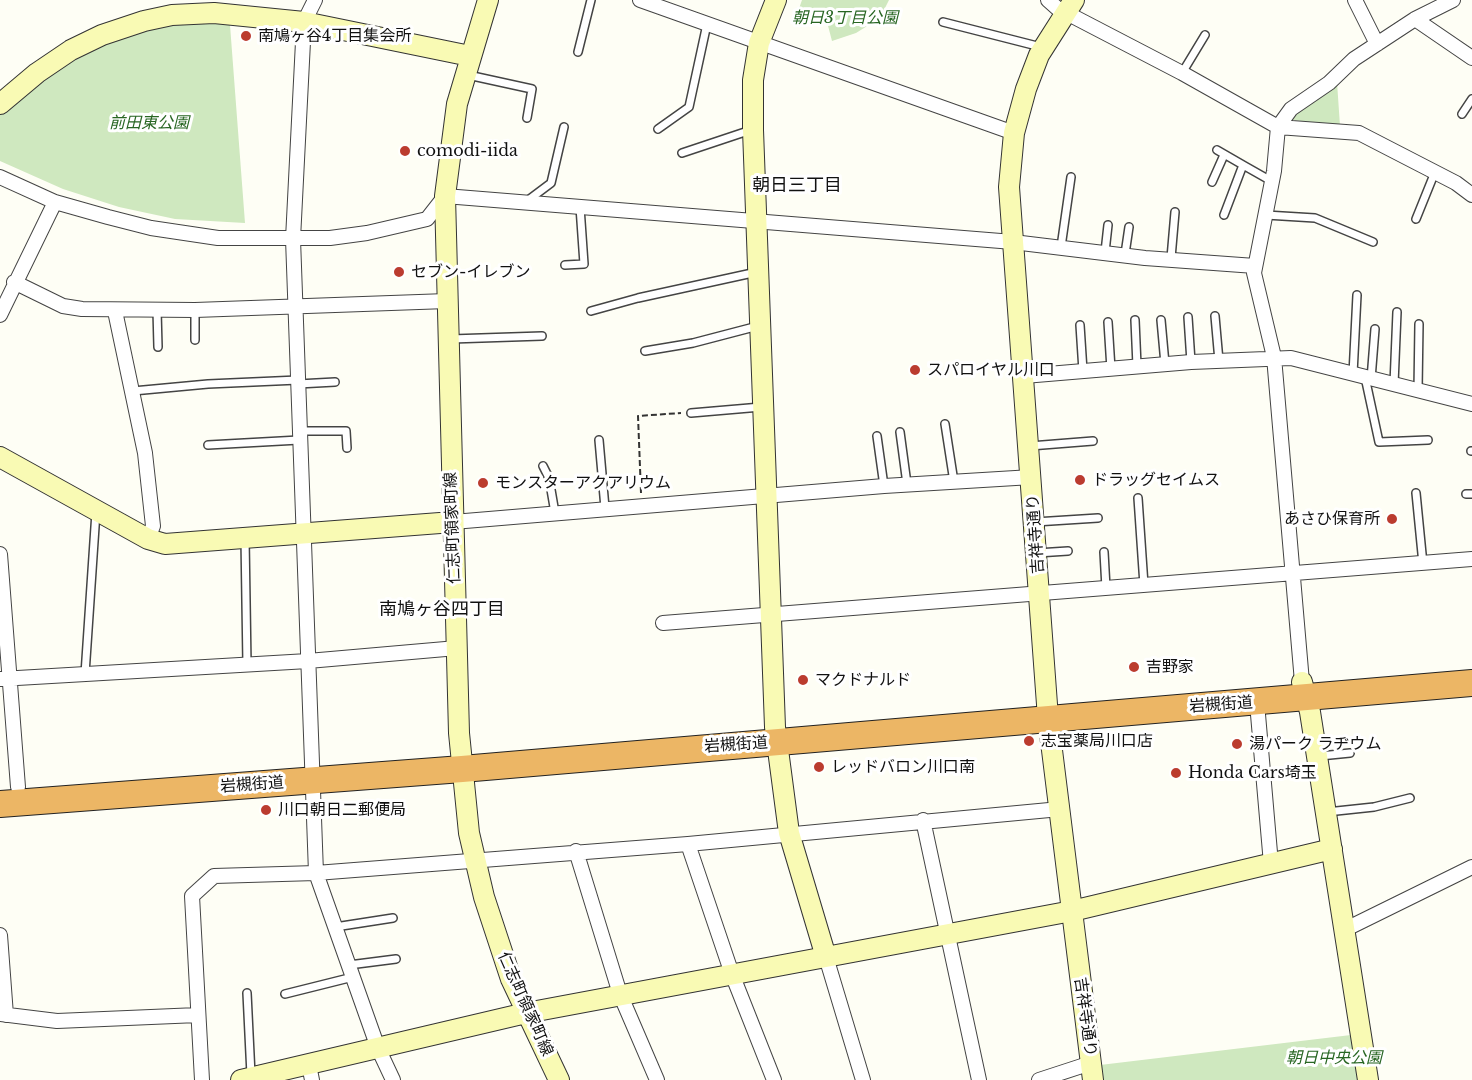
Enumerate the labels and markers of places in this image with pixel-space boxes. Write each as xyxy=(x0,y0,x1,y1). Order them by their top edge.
place label: 南鳩ヶ谷4丁目集会所 xyxy=(258,26,411,46)
marker: 南鳩ヶ谷4丁目集会所 xyxy=(239,29,253,43)
place label: comodi-iida xyxy=(417,141,518,161)
marker: comodi-iida xyxy=(398,144,412,158)
place label: セブン-イレブン xyxy=(411,262,530,282)
marker: セブン-イレブン xyxy=(392,265,406,279)
place label: スパロイヤル川口 xyxy=(927,360,1055,380)
marker: スパロイヤル川口 xyxy=(908,363,922,377)
place label: ドラッグセイムス xyxy=(1092,470,1220,490)
place label: モンスターアクアリウム xyxy=(495,473,671,493)
marker: ドラッグセイムス xyxy=(1073,473,1087,487)
marker: モンスターアクアリウム xyxy=(476,476,490,490)
place label: あさひ保育所 xyxy=(1284,509,1380,529)
marker: あさひ保育所 xyxy=(1385,512,1399,526)
place label: 吉野家 xyxy=(1146,657,1194,677)
marker: 吉野家 xyxy=(1127,660,1141,674)
place label: マクドナルド xyxy=(815,670,911,690)
marker: マクドナルド xyxy=(796,673,810,687)
place label: 志宝薬局川口店 xyxy=(1041,731,1153,751)
marker: 志宝薬局川口店 xyxy=(1022,734,1036,748)
place label: 湯パーク ラヂウム xyxy=(1249,734,1382,754)
marker: 湯パーク ラヂウム xyxy=(1230,737,1244,751)
place label: レッドバロン川口南 xyxy=(831,757,975,777)
marker: レッドバロン川口南 xyxy=(812,760,826,774)
place label: Honda Cars埼玉 xyxy=(1188,763,1317,783)
marker: Honda Cars埼玉 xyxy=(1169,766,1183,780)
place label: 川口朝日二郵便局 xyxy=(278,800,406,820)
marker: 川口朝日二郵便局 xyxy=(259,803,273,817)

